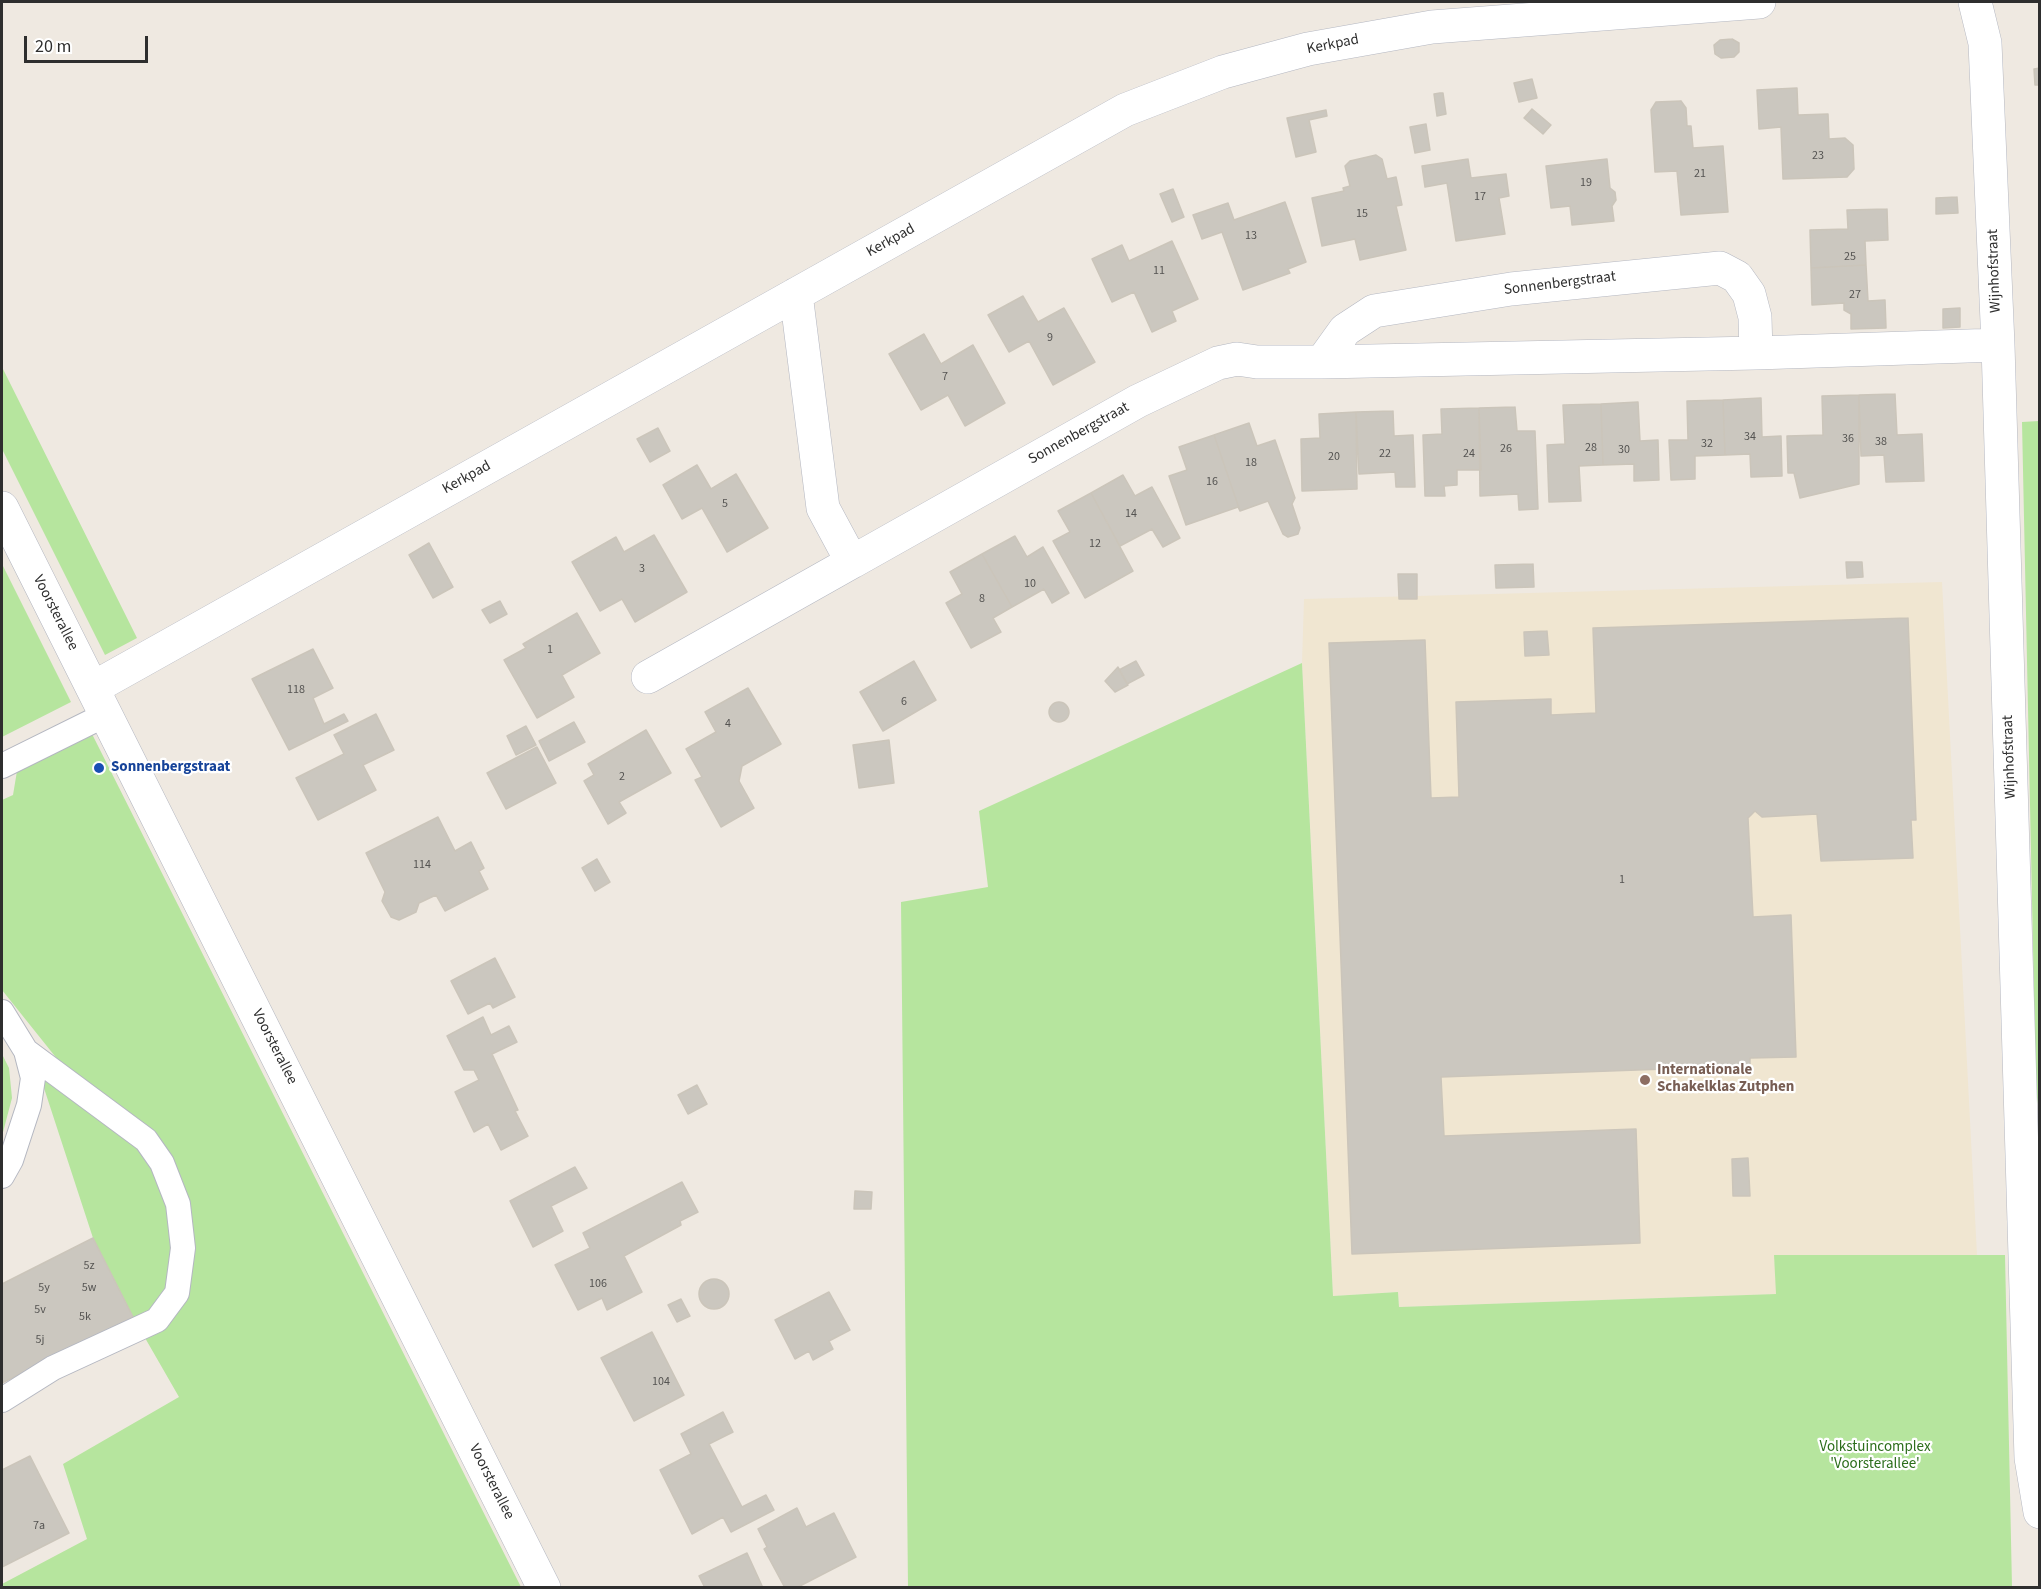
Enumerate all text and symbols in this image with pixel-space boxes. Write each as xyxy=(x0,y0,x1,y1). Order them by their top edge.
scale bar xyxy=(27,24,152,62)
street label: Kerkpad xyxy=(1305,31,1361,59)
text: 20 m xyxy=(35,34,71,59)
house number: 23 xyxy=(1812,149,1824,163)
house number: 21 xyxy=(1694,167,1706,181)
house number: 19 xyxy=(1580,176,1592,190)
house number: 17 xyxy=(1474,190,1486,204)
house number: 15 xyxy=(1356,207,1368,221)
street label: Kerkpad xyxy=(864,220,918,262)
house number: 13 xyxy=(1245,229,1257,243)
street label: Wijnhofstraat xyxy=(1985,229,2005,313)
house number: 25 xyxy=(1844,250,1856,264)
house number: 11 xyxy=(1153,264,1165,278)
street label: Sonnenbergstraat xyxy=(1503,268,1617,300)
house number: 27 xyxy=(1849,288,1861,302)
house number: 9 xyxy=(1047,331,1053,345)
house number: 7 xyxy=(942,370,948,384)
street label: Sonnenbergstraat xyxy=(1025,399,1133,469)
house number: 34 xyxy=(1744,430,1756,444)
house number: 36 xyxy=(1842,432,1854,446)
house number: 38 xyxy=(1875,435,1887,449)
house number: 32 xyxy=(1701,437,1713,451)
house number: 28 xyxy=(1585,441,1597,455)
house number: 26 xyxy=(1500,442,1512,456)
house number: 30 xyxy=(1618,443,1630,457)
house number: 22 xyxy=(1379,447,1391,461)
house number: 24 xyxy=(1463,447,1475,461)
house number: 20 xyxy=(1328,450,1340,464)
house number: 18 xyxy=(1245,456,1257,470)
street label: Kerkpad xyxy=(440,457,494,499)
house number: 16 xyxy=(1206,475,1218,489)
house number: 5 xyxy=(722,497,728,511)
house number: 14 xyxy=(1125,507,1137,521)
house number: 12 xyxy=(1089,537,1101,551)
house number: 3 xyxy=(639,562,645,576)
street label: Voorsterallee xyxy=(28,572,82,654)
house number: 10 xyxy=(1024,577,1036,591)
house number: 8 xyxy=(979,592,985,606)
house number: 1 xyxy=(547,643,553,657)
house number: 118 xyxy=(287,683,305,697)
house number: 6 xyxy=(901,695,907,709)
street label: Wijnhofstraat xyxy=(2000,715,2020,799)
house number: 4 xyxy=(725,717,731,731)
place label: Sonnenbergstraat xyxy=(111,759,230,777)
marker: Sonnenbergstraat xyxy=(92,761,106,775)
house number: 2 xyxy=(619,770,625,784)
house number: 114 xyxy=(413,858,431,872)
house number: 1 xyxy=(1619,873,1625,887)
street label: Voorsterallee xyxy=(247,1006,301,1088)
place label: Internationale Schakelklas Zutphen xyxy=(1657,1062,1794,1097)
marker: Internationale Schakelklas Zutphen xyxy=(1638,1073,1652,1087)
house number: 5z xyxy=(83,1259,95,1273)
house number: 106 xyxy=(589,1277,607,1291)
house number: 5y xyxy=(38,1281,50,1295)
house number: 5w xyxy=(82,1281,96,1295)
house number: 5v xyxy=(34,1303,46,1317)
house number: 5k xyxy=(79,1310,91,1324)
house number: 5j xyxy=(36,1333,44,1347)
house number: 104 xyxy=(652,1375,670,1389)
park label: Volkstuincomplex 'Voorsterallee' xyxy=(1819,1439,1931,1474)
street label: Voorsterallee xyxy=(464,1441,518,1523)
house number: 7a xyxy=(33,1519,45,1533)

